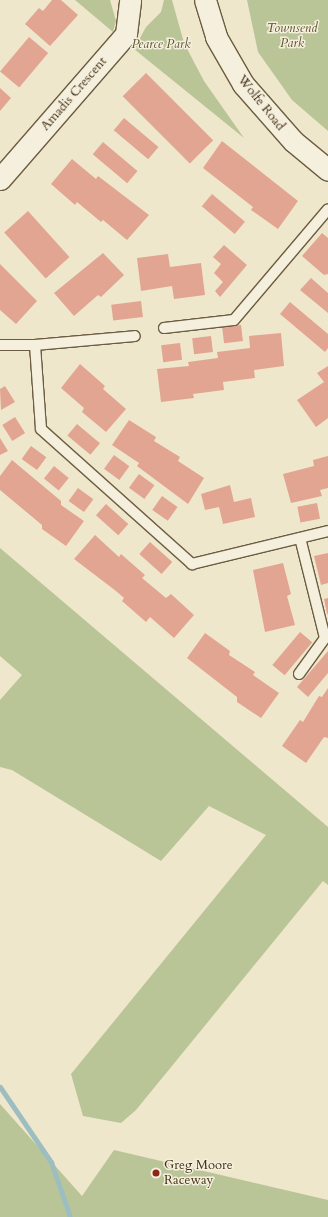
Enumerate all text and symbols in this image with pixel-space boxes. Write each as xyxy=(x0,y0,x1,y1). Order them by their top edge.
park label: Townsend Park xyxy=(267,21,317,52)
park label: Pearce Park xyxy=(131,36,191,52)
street label: Amadis Crescent xyxy=(38,54,110,134)
street label: Wolfe Road xyxy=(234,72,288,134)
place label: Greg Moore Raceway xyxy=(164,1158,233,1189)
marker: Greg Moore Raceway xyxy=(151,1168,161,1178)

